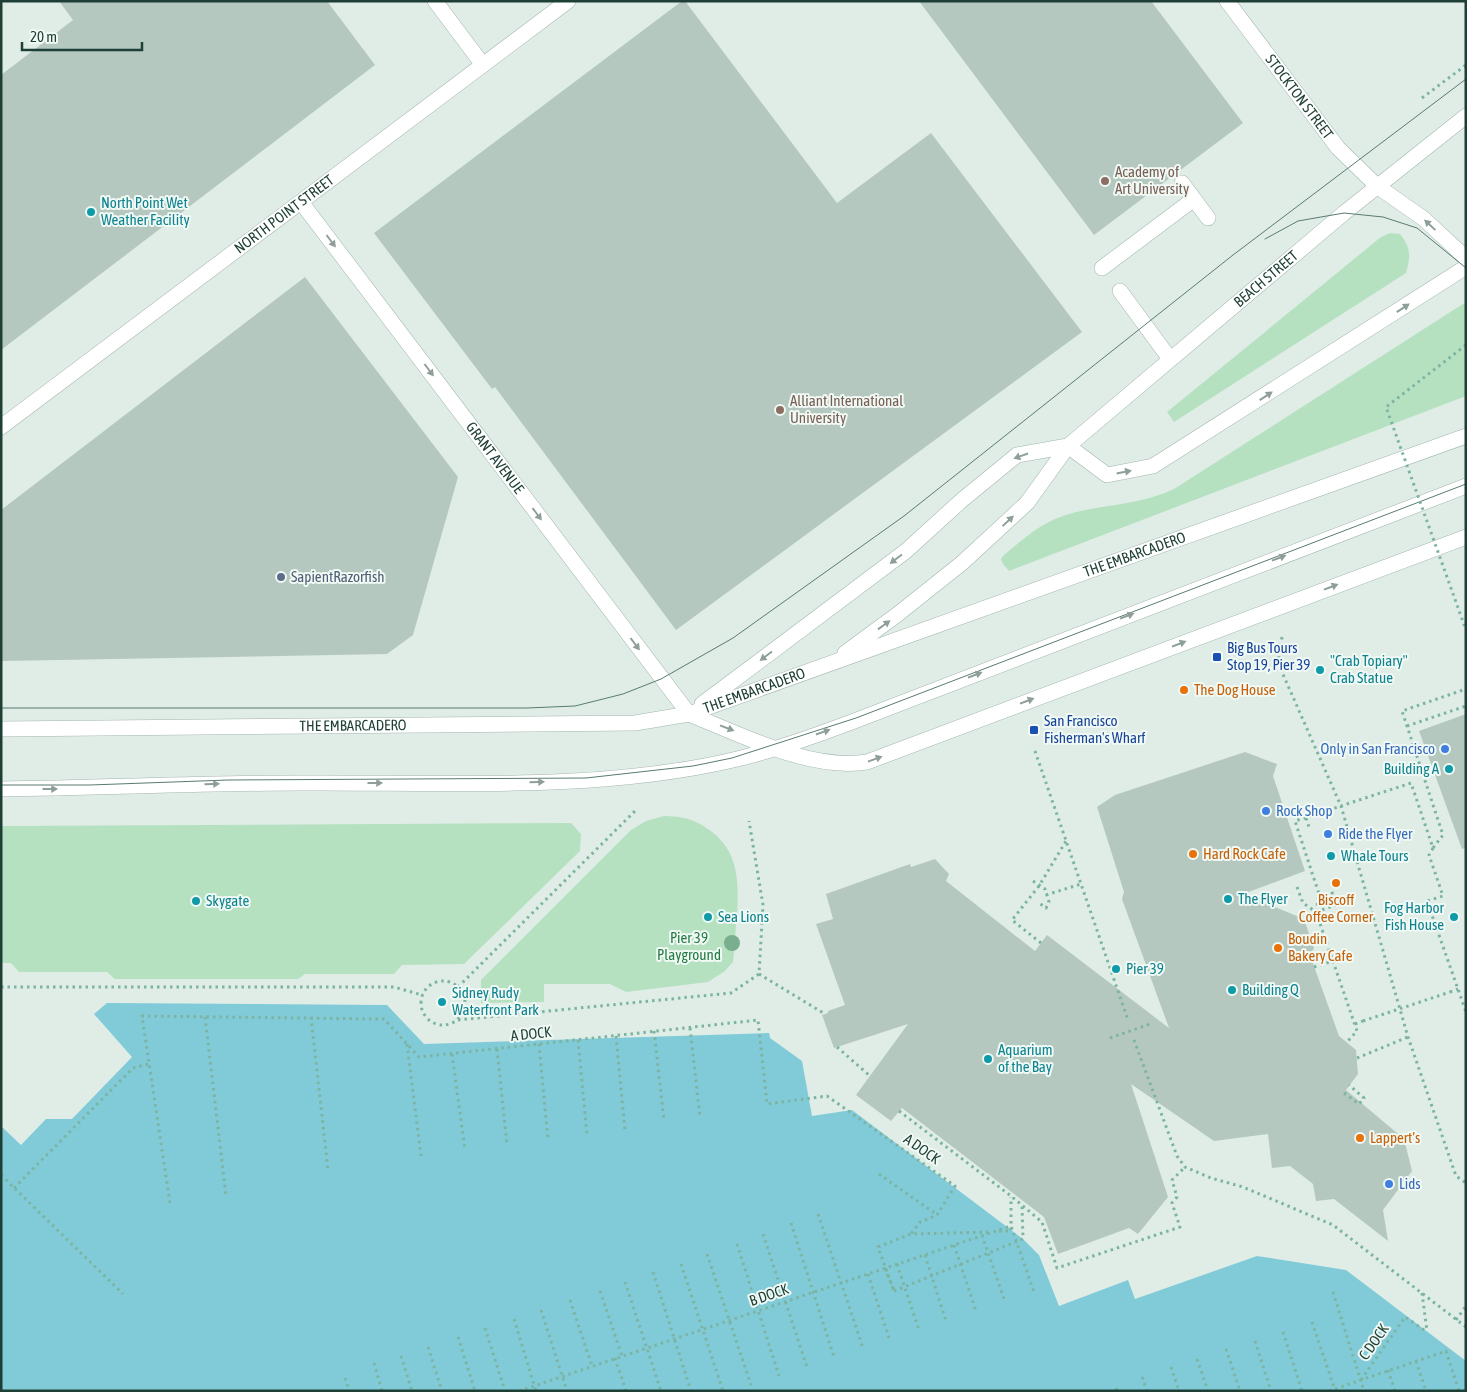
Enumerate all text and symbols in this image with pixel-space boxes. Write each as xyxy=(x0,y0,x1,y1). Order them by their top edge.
scale bar xyxy=(22,20,142,52)
text: 20 m xyxy=(30,28,57,45)
street label: STOCKTON STREET xyxy=(1262,51,1337,142)
place label: Academy of Art University xyxy=(1115,163,1189,197)
street label: NORTH POINT STREET xyxy=(231,171,337,257)
marker: Academy of Art University xyxy=(1099,175,1111,187)
place label: North Point Wet Weather Facility xyxy=(101,194,190,228)
marker: North Point Wet Weather Facility xyxy=(85,206,97,218)
one-way arrow xyxy=(1425,219,1437,231)
one-way arrow xyxy=(325,234,336,247)
street label: BEACH STREET xyxy=(1230,247,1301,310)
one-way arrow xyxy=(1396,303,1409,313)
one-way arrow xyxy=(423,363,434,376)
one-way arrow xyxy=(1259,391,1273,400)
place label: Alliant International University xyxy=(790,392,903,426)
marker: Alliant International University xyxy=(774,404,786,416)
street label: GRANT AVENUE xyxy=(463,418,528,497)
one-way arrow xyxy=(1013,452,1028,460)
one-way arrow xyxy=(1117,467,1133,475)
one-way arrow xyxy=(532,507,542,521)
one-way arrow xyxy=(1001,515,1013,527)
street label: THE EMBARCADERO xyxy=(1081,528,1188,580)
one-way arrow xyxy=(890,553,903,564)
one-way arrow xyxy=(1272,554,1287,562)
place label: SapientRazorfish xyxy=(291,568,384,585)
marker: SapientRazorfish xyxy=(275,571,287,583)
one-way arrow xyxy=(1324,583,1339,590)
one-way arrow xyxy=(1120,612,1134,620)
one-way arrow xyxy=(877,620,890,630)
one-way arrow xyxy=(630,637,640,651)
place label: Big Bus Tours Stop 19, Pier 39 xyxy=(1227,639,1310,673)
one-way arrow xyxy=(1172,640,1187,648)
one-way arrow xyxy=(759,651,773,661)
marker: Big Bus Tours Stop 19, Pier 39 xyxy=(1211,651,1223,663)
place label: "Crab Topiary" Crab Statue xyxy=(1330,652,1408,686)
street label: THE EMBARCADERO xyxy=(701,664,808,716)
marker: "Crab Topiary" Crab Statue xyxy=(1314,664,1326,676)
one-way arrow xyxy=(968,671,983,678)
place label: The Dog House xyxy=(1194,681,1276,698)
marker: The Dog House xyxy=(1178,684,1190,696)
one-way arrow xyxy=(1020,697,1035,705)
place label: San Francisco Fisherman's Wharf xyxy=(1044,712,1145,746)
street label: THE EMBARCADERO xyxy=(299,716,407,734)
marker: San Francisco Fisherman's Wharf xyxy=(1028,724,1040,736)
one-way arrow xyxy=(720,725,734,733)
one-way arrow xyxy=(816,728,831,735)
place label: Only in San Francisco xyxy=(1321,740,1435,757)
marker: Only in San Francisco xyxy=(1439,743,1451,755)
one-way arrow xyxy=(868,755,883,763)
place label: Building A xyxy=(1384,760,1440,777)
marker: Building A xyxy=(1443,763,1455,775)
one-way arrow xyxy=(530,778,546,786)
one-way arrow xyxy=(205,779,221,787)
one-way arrow xyxy=(367,779,383,787)
one-way arrow xyxy=(42,784,58,792)
place label: Rock Shop xyxy=(1276,802,1333,819)
marker: Rock Shop xyxy=(1260,805,1272,817)
place label: Ride the Flyer xyxy=(1338,825,1413,842)
marker: Ride the Flyer xyxy=(1322,828,1334,840)
place label: Hard Rock Cafe xyxy=(1203,845,1286,862)
place label: Whale Tours xyxy=(1341,847,1409,864)
marker: Hard Rock Cafe xyxy=(1187,848,1199,860)
marker: Whale Tours xyxy=(1325,850,1337,862)
marker: Biscoff Coffee Corner xyxy=(1330,877,1342,889)
place label: The Flyer xyxy=(1238,890,1288,907)
place label: Biscoff Coffee Corner xyxy=(1299,891,1374,925)
place label: Skygate xyxy=(206,892,249,909)
marker: The Flyer xyxy=(1222,893,1234,905)
marker: Skygate xyxy=(190,895,202,907)
place label: Fog Harbor Fish House xyxy=(1384,899,1445,933)
place label: Sea Lions xyxy=(718,908,769,925)
marker: Sea Lions xyxy=(702,911,714,923)
marker: Fog Harbor Fish House xyxy=(1448,911,1460,923)
park label: Pier 39 Playground xyxy=(657,929,721,963)
place label: Boudin Bakery Cafe xyxy=(1288,930,1353,964)
marker: Boudin Bakery Cafe xyxy=(1272,942,1284,954)
place label: Pier 39 xyxy=(1126,960,1164,977)
marker: Pier 39 xyxy=(1110,963,1122,975)
place label: Building Q xyxy=(1242,981,1299,998)
place label: Sidney Rudy Waterfront Park xyxy=(452,984,539,1018)
marker: Building Q xyxy=(1226,984,1238,996)
marker: Sidney Rudy Waterfront Park xyxy=(436,996,448,1008)
street label: A DOCK xyxy=(510,1023,553,1044)
place label: Aquarium of the Bay xyxy=(998,1041,1053,1075)
marker: Aquarium of the Bay xyxy=(982,1053,994,1065)
place label: Lappert’s xyxy=(1370,1129,1420,1146)
street label: A DOCK xyxy=(901,1130,944,1168)
marker: Lappert’s xyxy=(1354,1132,1366,1144)
place label: Lids xyxy=(1399,1175,1421,1192)
marker: Lids xyxy=(1383,1178,1395,1190)
street label: B DOCK xyxy=(747,1280,791,1309)
street label: C DOCK xyxy=(1355,1320,1392,1363)

